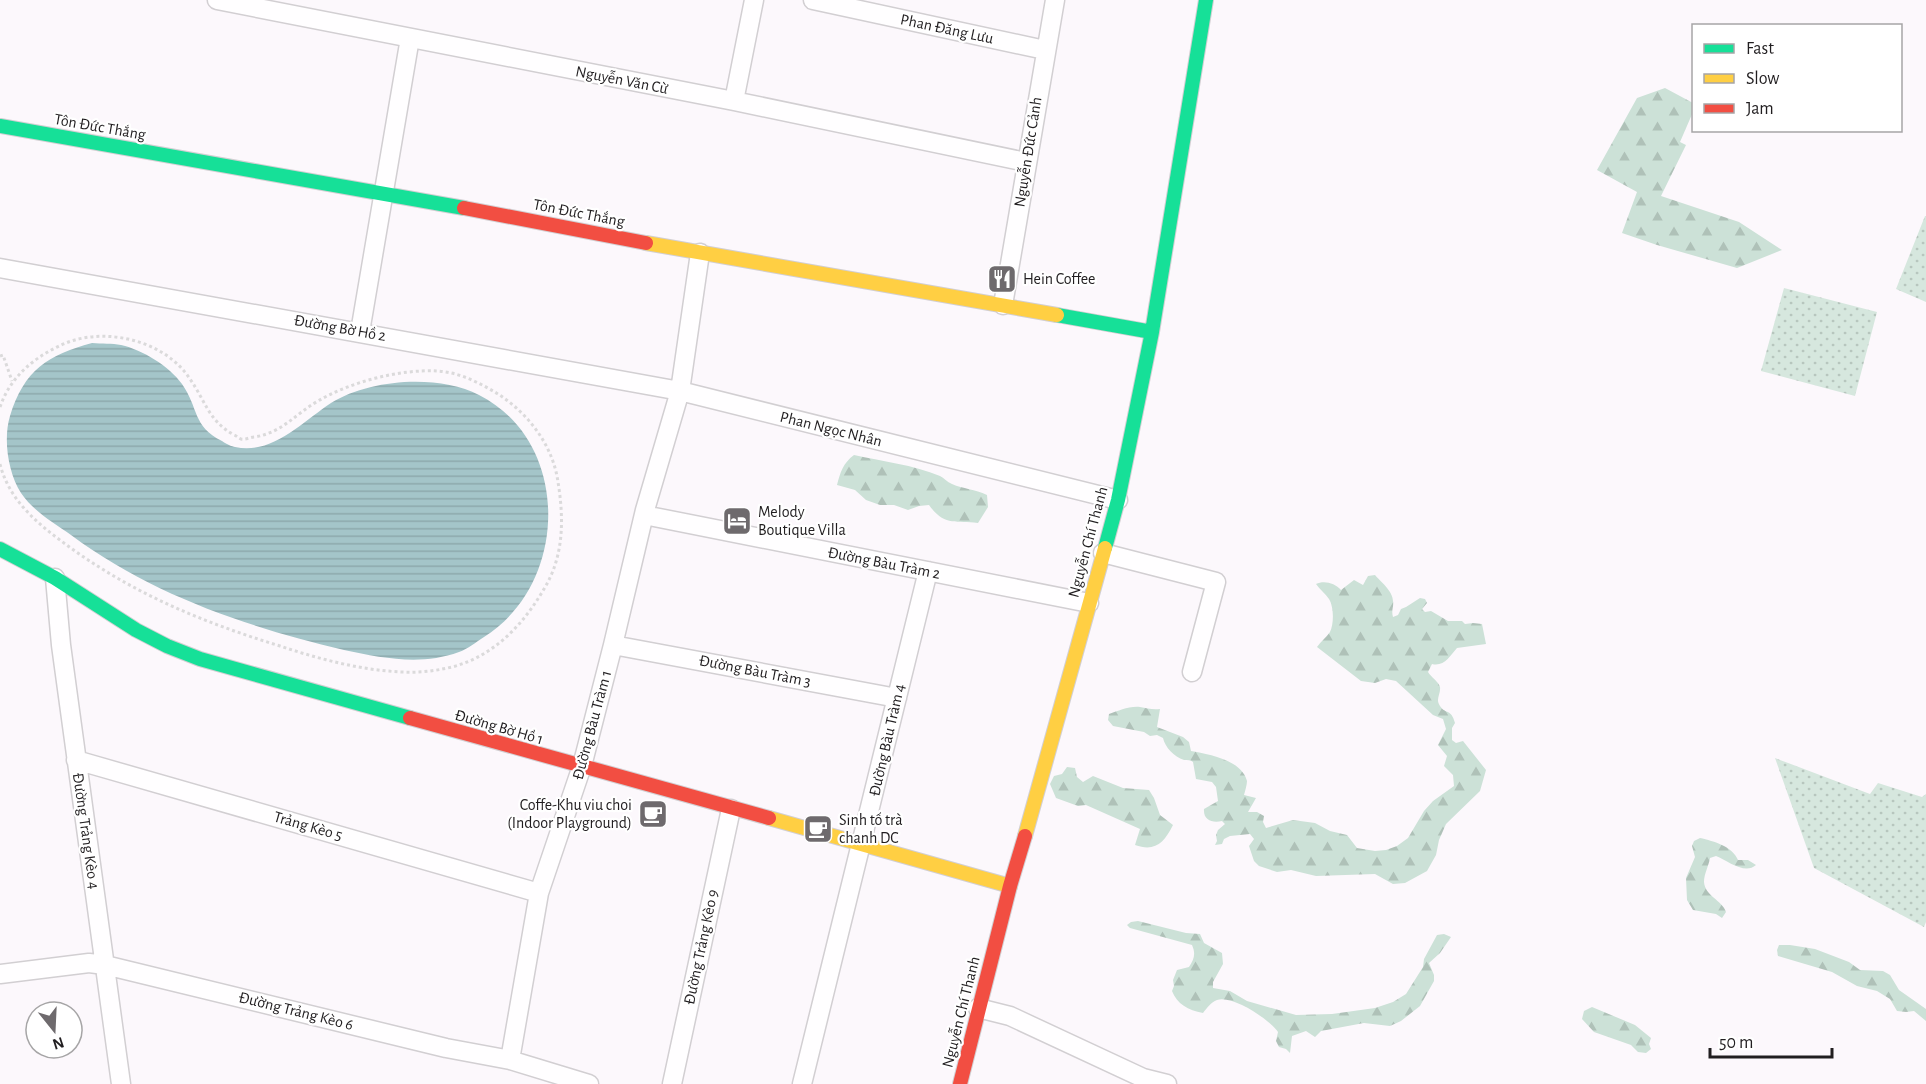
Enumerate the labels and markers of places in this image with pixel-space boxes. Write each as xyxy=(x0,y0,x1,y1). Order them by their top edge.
restaurant icon: Hein Coffee xyxy=(986,263,1018,295)
place label: Hein Coffee xyxy=(1023,271,1095,287)
place label: Melody Boutique Villa xyxy=(758,504,846,538)
hotel icon: Melody Boutique Villa xyxy=(721,505,753,537)
place label: Coffe-Khu viu choi (Indoor Playground) xyxy=(507,797,632,832)
cafe icon: Coffe-Khu viu choi (Indoor Playground) xyxy=(637,798,669,830)
place label: Sinh tố trà chanh DC xyxy=(839,812,903,846)
cafe icon: Sinh tố trà chanh DC xyxy=(802,813,834,845)

